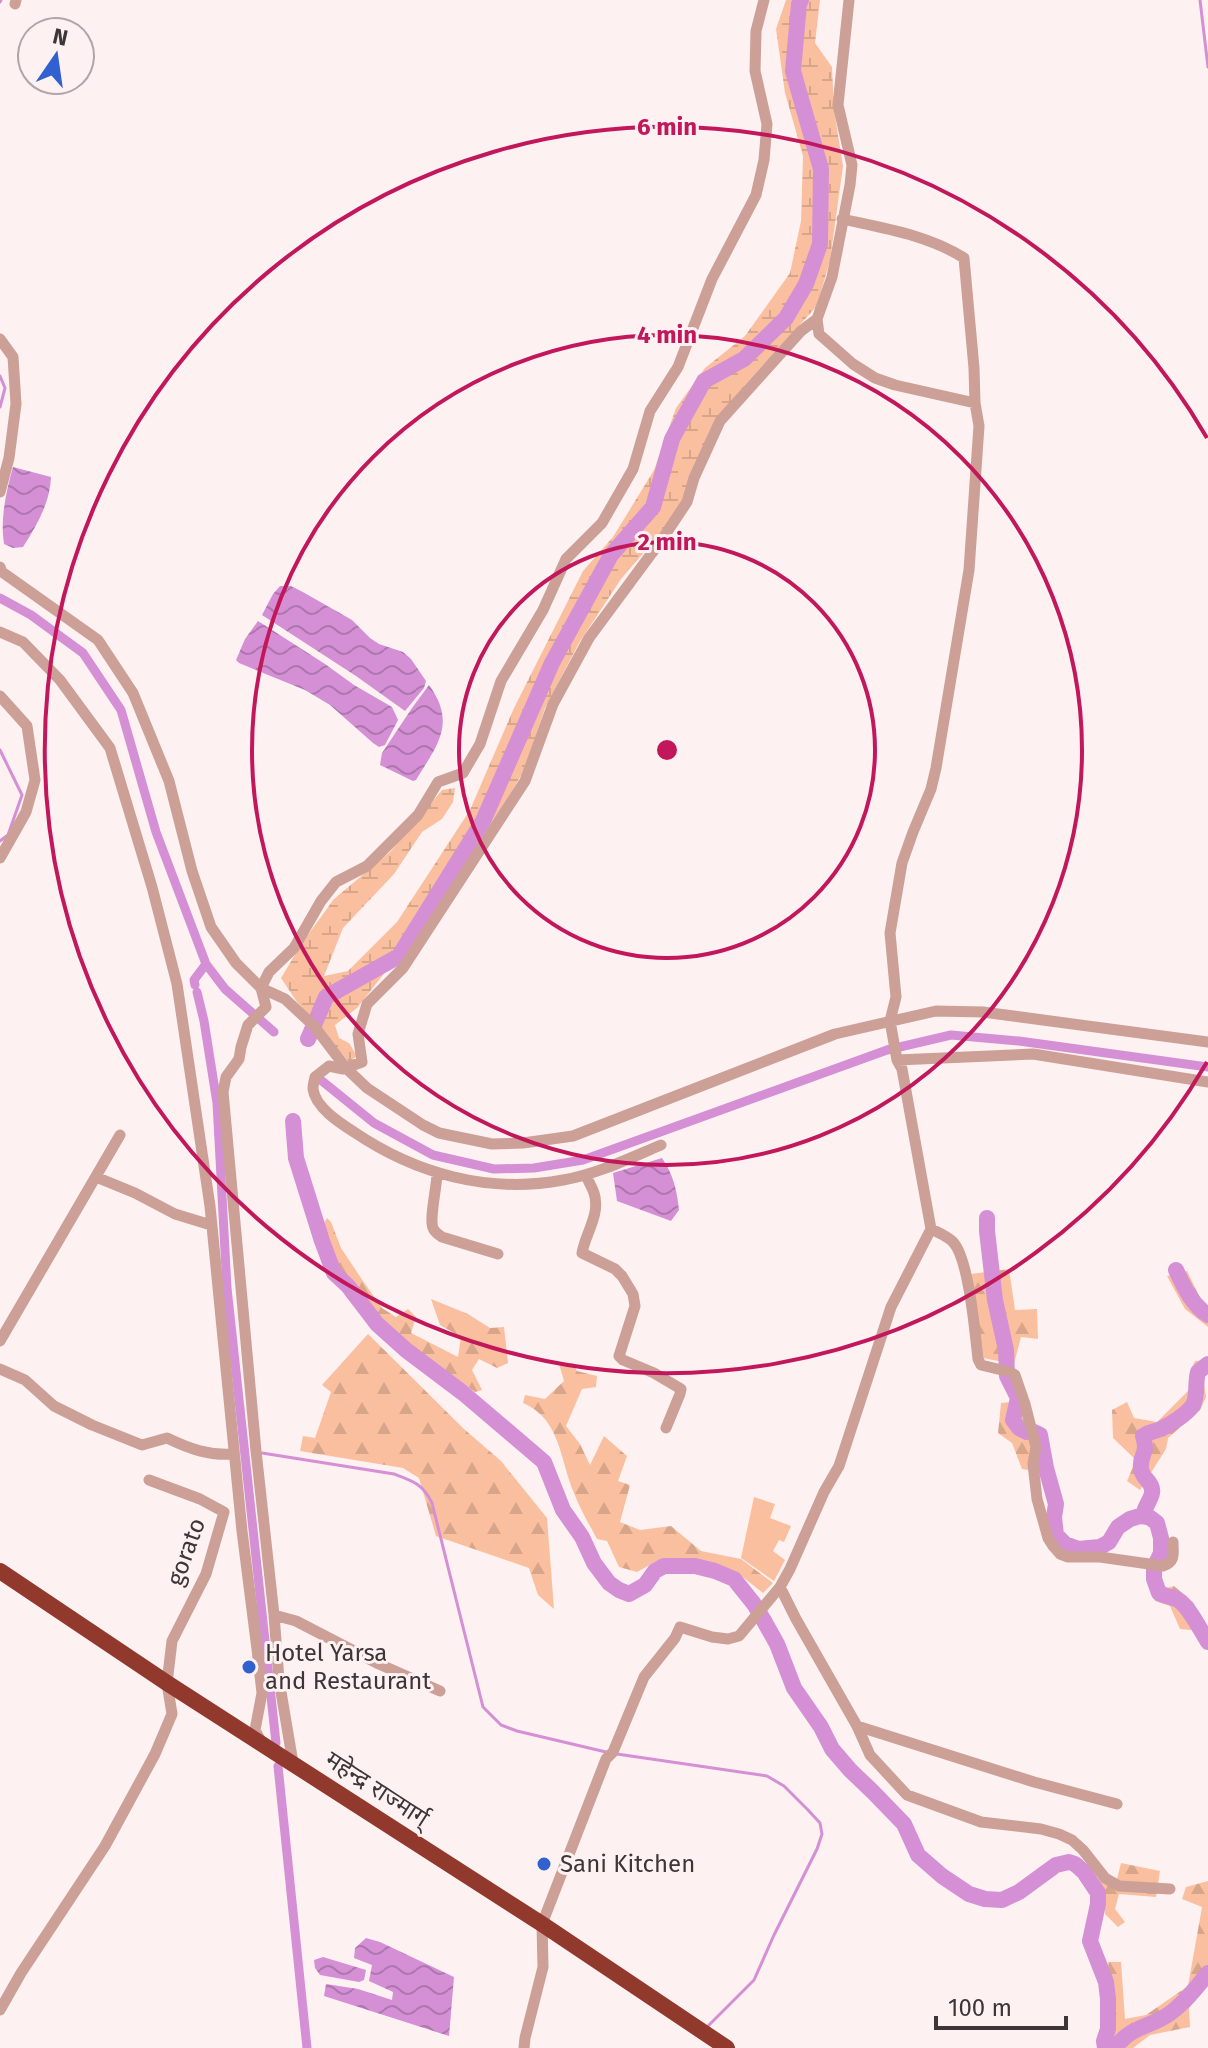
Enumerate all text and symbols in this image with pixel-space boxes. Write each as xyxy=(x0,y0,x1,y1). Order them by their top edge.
north arrow xyxy=(16,16,96,96)
text: N xyxy=(50,22,71,52)
text: 6 min xyxy=(637,113,697,141)
text: 4 min xyxy=(637,321,697,349)
text: 2 min xyxy=(638,528,697,556)
centre of rings xyxy=(653,736,681,764)
street label: gorato xyxy=(161,1514,211,1590)
place label: Hotel Yarsa and Restaurant xyxy=(265,1639,431,1695)
marker: Hotel Yarsa and Restaurant xyxy=(240,1658,258,1676)
street label: महेन्द्र राज्मार्ग् xyxy=(320,1745,437,1835)
place label: Sani Kitchen xyxy=(560,1850,695,1878)
marker: Sani Kitchen xyxy=(535,1855,553,1873)
scale bar xyxy=(936,1980,1066,2030)
text: 100 m xyxy=(948,1994,1012,2022)

